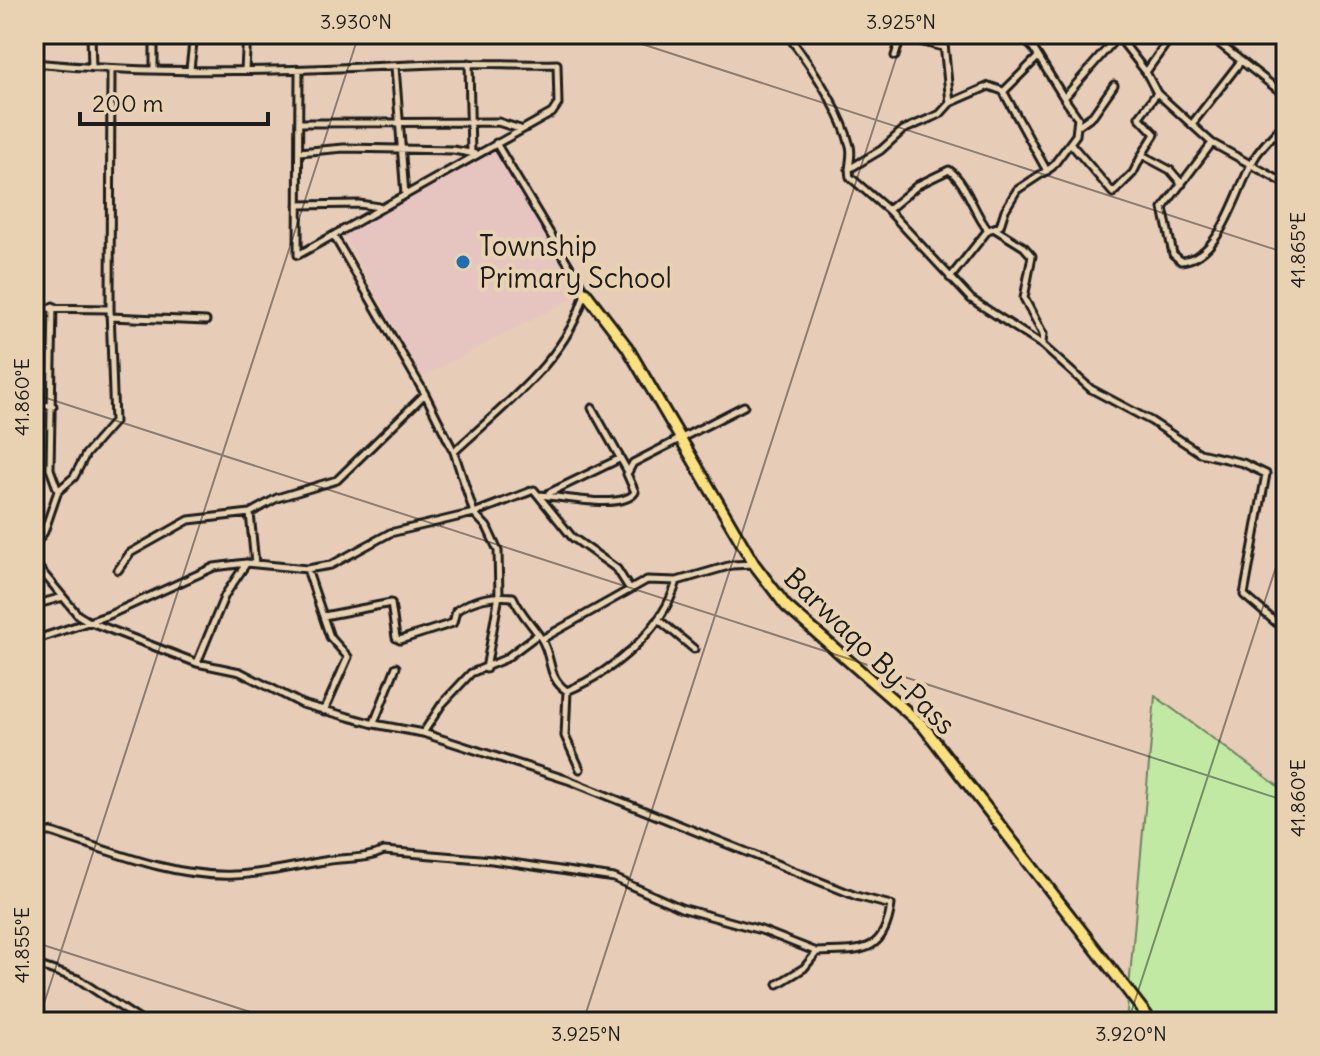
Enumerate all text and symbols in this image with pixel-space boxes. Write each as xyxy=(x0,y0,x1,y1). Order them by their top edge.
text: 3.930°N xyxy=(320,9,392,34)
text: 3.925°N xyxy=(866,9,936,34)
scale bar xyxy=(80,76,268,126)
text: 200 m xyxy=(92,88,164,118)
text: 41.865°E xyxy=(1285,212,1310,288)
place label: Township Primary School xyxy=(479,228,672,296)
marker: Township Primary School xyxy=(454,253,472,271)
text: 41.860°E xyxy=(9,358,34,436)
street label: Barwaqo By-Pass xyxy=(777,560,963,742)
text: 41.860°E xyxy=(1285,759,1310,837)
text: 41.855°E xyxy=(9,907,34,983)
text: 3.925°N xyxy=(551,1021,621,1046)
text: 3.920°N xyxy=(1095,1021,1167,1046)

